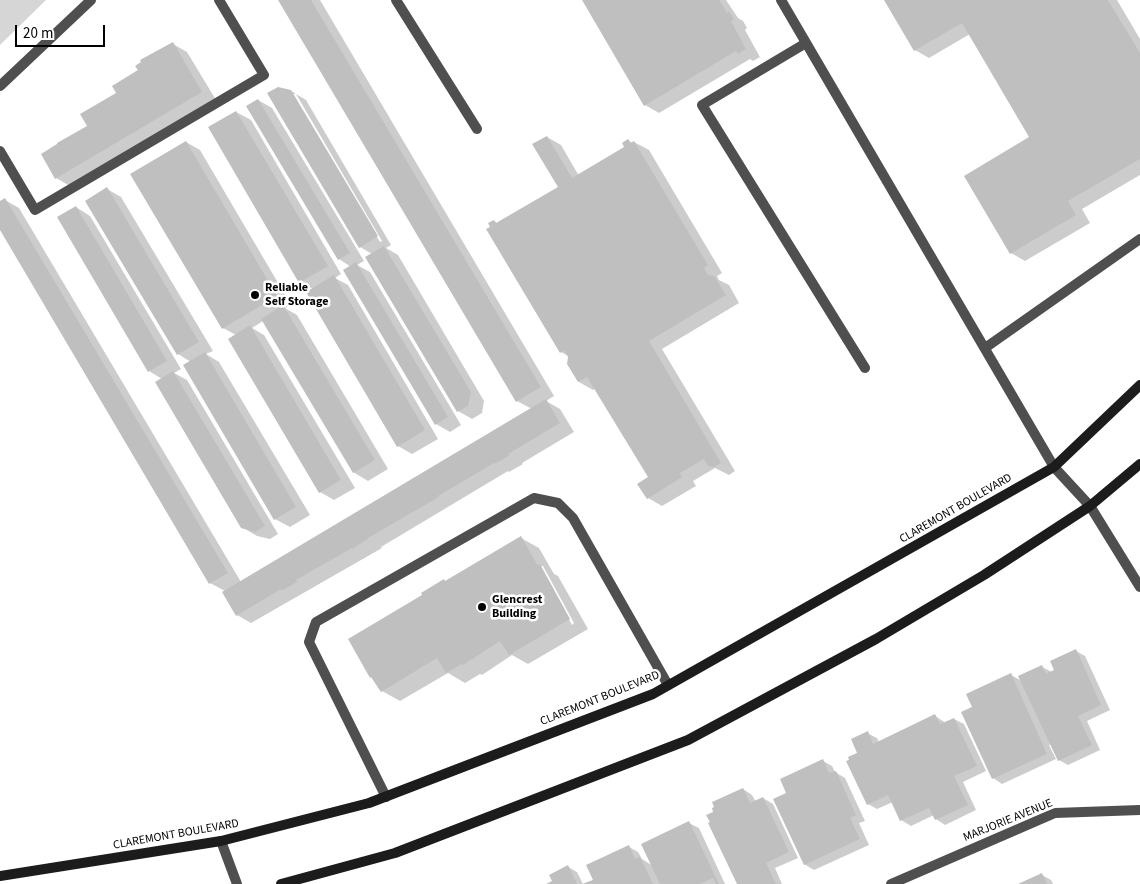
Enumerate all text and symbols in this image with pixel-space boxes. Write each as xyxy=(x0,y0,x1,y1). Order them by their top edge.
scale bar xyxy=(18,15,108,47)
text: 20 m xyxy=(23,23,53,44)
place label: Reliable Self Storage xyxy=(265,281,328,309)
marker: Reliable Self Storage xyxy=(249,289,261,301)
street label: CLAREMONT BOULEVARD xyxy=(897,471,1015,547)
place label: Glencrest Building xyxy=(492,593,542,621)
marker: Glencrest Building xyxy=(476,601,488,613)
street label: CLAREMONT BOULEVARD xyxy=(538,668,662,730)
street label: MARJORIE AVENUE xyxy=(961,797,1055,845)
street label: CLAREMONT BOULEVARD xyxy=(112,817,240,853)

